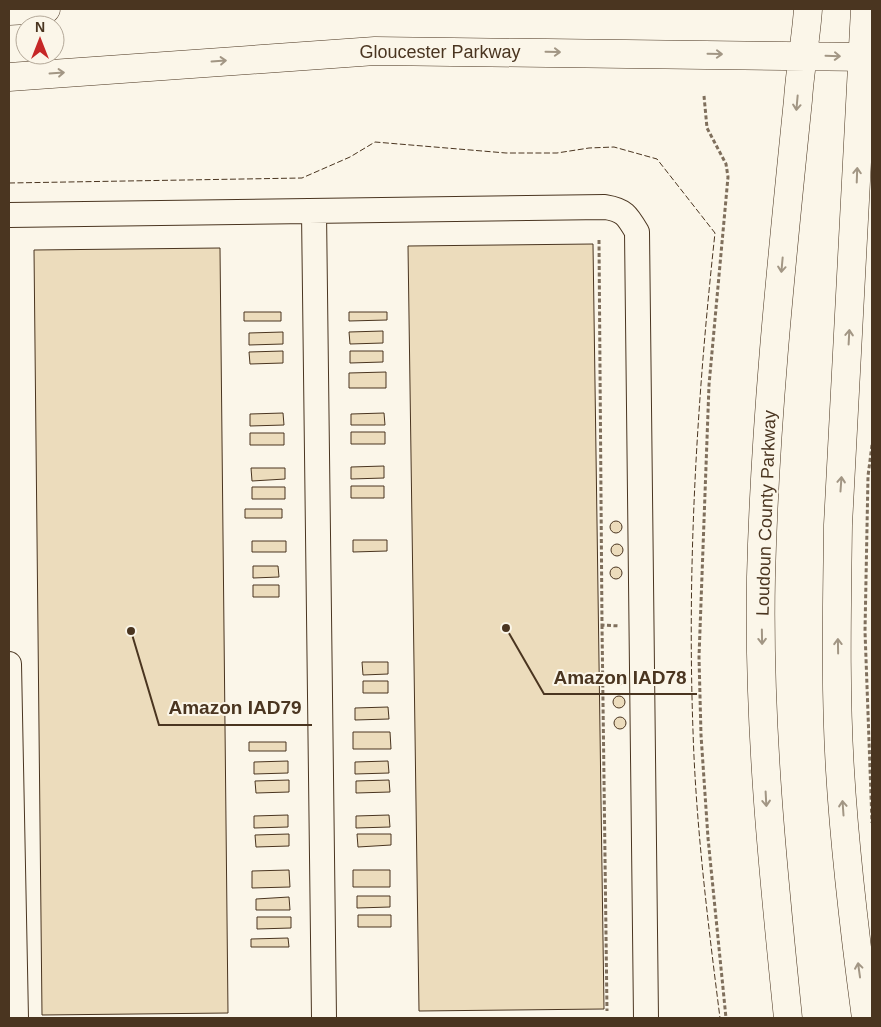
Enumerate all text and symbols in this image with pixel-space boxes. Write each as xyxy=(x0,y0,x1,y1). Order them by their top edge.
north arrow xyxy=(15,15,65,65)
text: N xyxy=(35,19,45,35)
street label: Gloucester Parkway xyxy=(359,42,521,62)
one-way arrow xyxy=(544,47,561,57)
one-way arrow xyxy=(707,49,723,58)
one-way arrow xyxy=(825,52,841,61)
one-way arrow xyxy=(211,56,227,65)
one-way arrow xyxy=(49,69,65,78)
one-way arrow xyxy=(792,95,802,111)
one-way arrow xyxy=(852,167,861,183)
one-way arrow xyxy=(778,257,787,273)
one-way arrow xyxy=(844,329,853,345)
street label: Loudoun County Parkway xyxy=(752,410,780,616)
one-way arrow xyxy=(836,476,846,492)
one-way arrow xyxy=(757,629,766,645)
one-way arrow xyxy=(833,638,842,654)
callout: Amazon IAD78 xyxy=(544,660,697,694)
text: Amazon IAD78 xyxy=(553,667,687,688)
callout: Amazon IAD79 xyxy=(159,691,312,725)
text: Amazon IAD79 xyxy=(168,697,302,718)
one-way arrow xyxy=(762,791,771,807)
one-way arrow xyxy=(838,801,847,817)
one-way arrow xyxy=(854,962,864,978)

